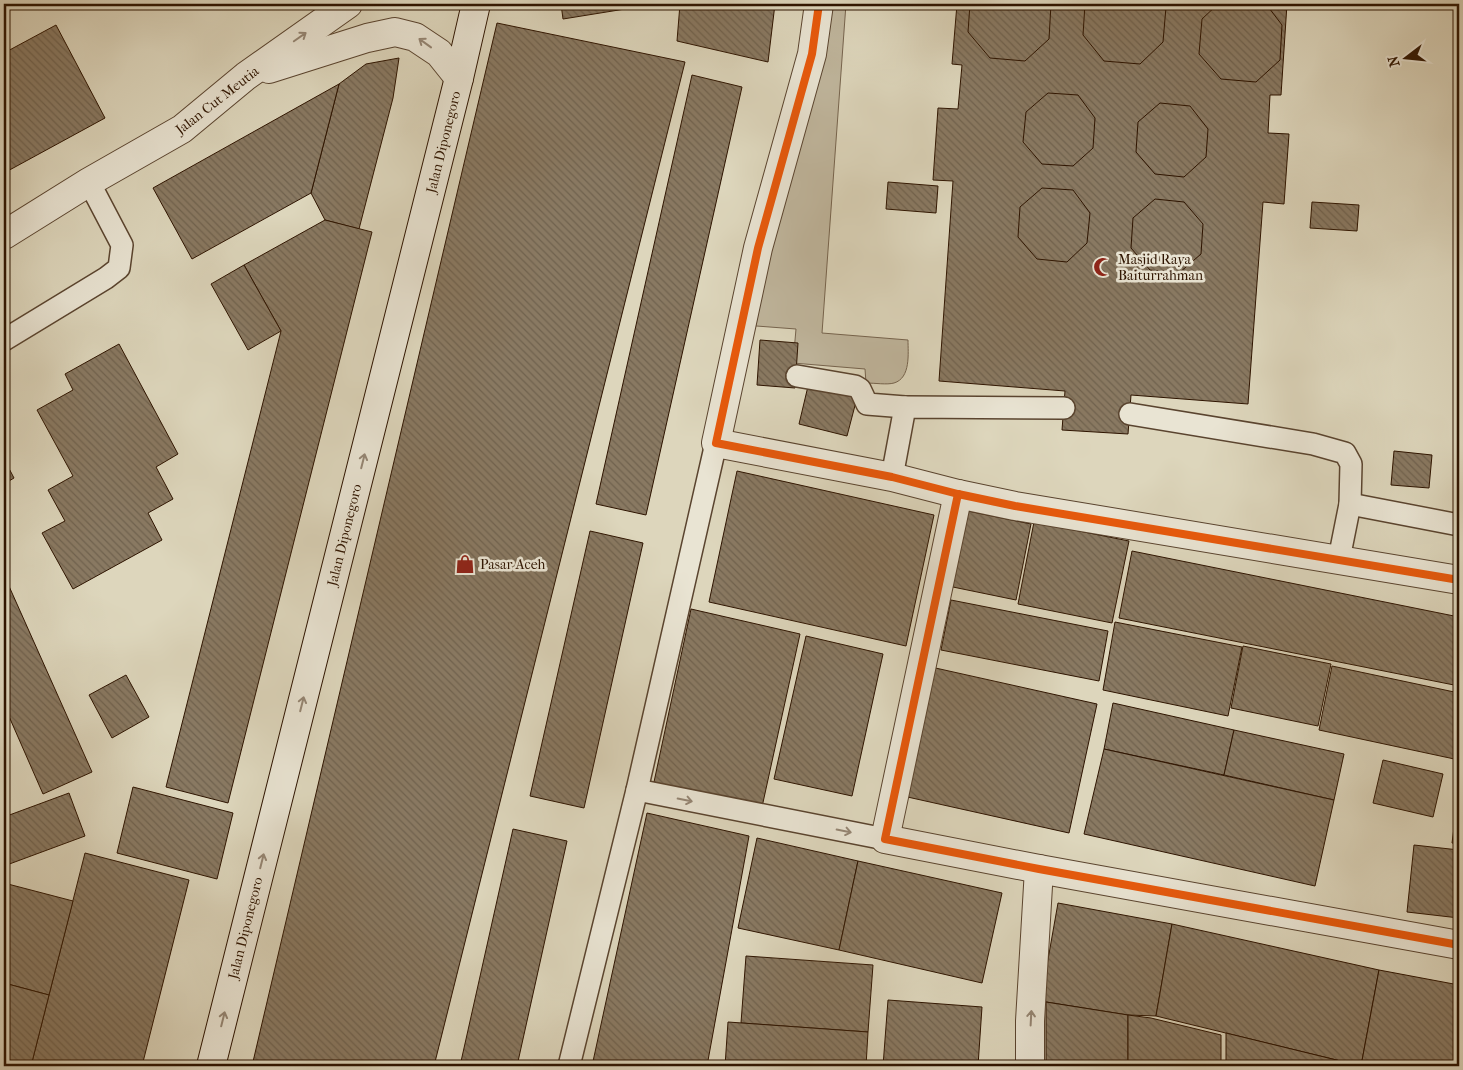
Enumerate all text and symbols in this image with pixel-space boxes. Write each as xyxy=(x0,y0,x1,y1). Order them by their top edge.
one-way arrow xyxy=(293,32,307,42)
north arrow xyxy=(1380,32,1430,82)
one-way arrow xyxy=(419,38,432,49)
text: N xyxy=(1384,54,1404,69)
street label: Jalan Cut Meutia xyxy=(171,62,263,139)
street label: Jalan Diponegoro xyxy=(422,89,464,196)
place label: Masjid Raya Baiturrahman xyxy=(1118,251,1203,284)
mosque icon: Masjid Raya Baiturrahman xyxy=(1092,256,1114,278)
one-way arrow xyxy=(358,454,368,470)
street label: Jalan Diponegoro xyxy=(323,482,365,589)
shop icon: Pasar Aceh xyxy=(454,553,476,575)
place label: Pasar Aceh xyxy=(480,556,545,573)
one-way arrow xyxy=(297,696,307,712)
one-way arrow xyxy=(676,795,692,805)
one-way arrow xyxy=(836,827,852,837)
one-way arrow xyxy=(258,854,267,870)
street label: Jalan Diponegoro xyxy=(224,875,266,982)
one-way arrow xyxy=(1026,1010,1035,1026)
one-way arrow xyxy=(219,1011,228,1027)

